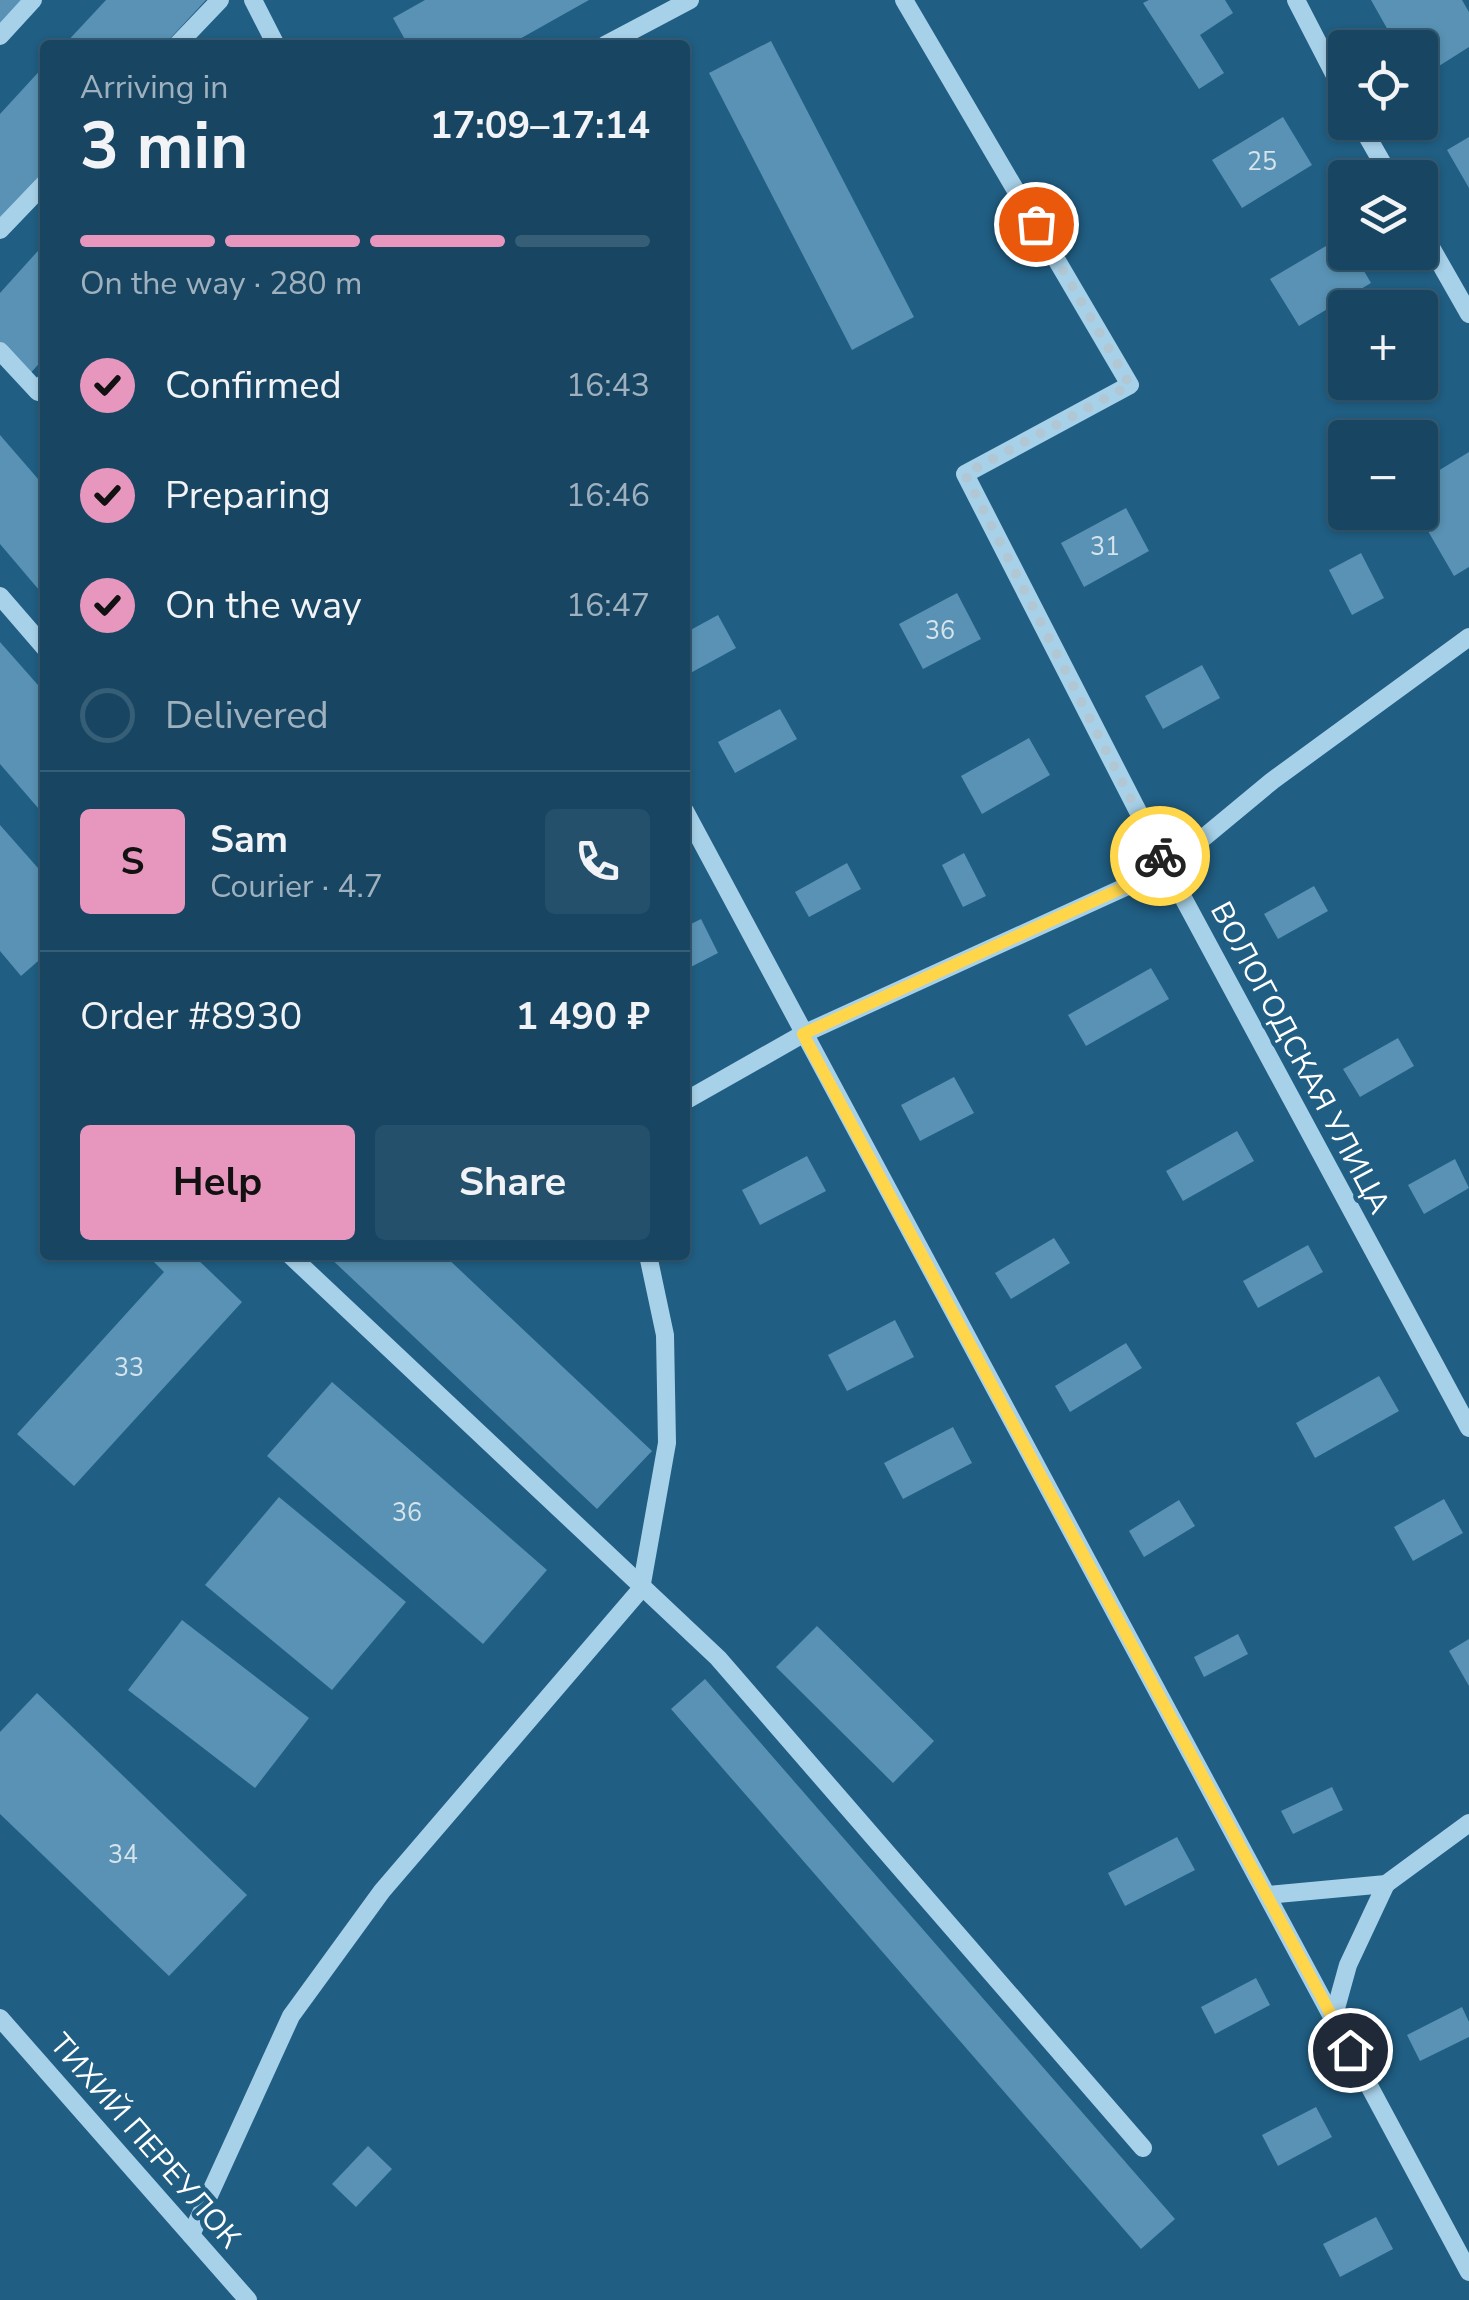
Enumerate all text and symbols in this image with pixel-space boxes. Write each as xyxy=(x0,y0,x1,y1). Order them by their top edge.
map controls xyxy=(1328,30,1438,530)
button: locate xyxy=(1328,30,1438,140)
text: Arriving in xyxy=(80,66,228,109)
text: 17:09–17:14 xyxy=(430,100,650,151)
text: 3 min xyxy=(80,102,248,191)
house number: 25 xyxy=(1247,145,1277,179)
button: layers xyxy=(1328,160,1438,270)
pin xyxy=(994,182,1079,267)
icon: bag xyxy=(1009,197,1064,252)
text: On the way · 280 m xyxy=(80,262,362,305)
button: + xyxy=(1328,290,1438,400)
icon: check xyxy=(80,358,135,413)
text: Confirmed xyxy=(165,360,342,411)
text: 16:43 xyxy=(566,364,650,407)
button: − xyxy=(1328,420,1438,530)
icon: check xyxy=(80,468,135,523)
text: Preparing xyxy=(165,470,331,521)
text: 16:46 xyxy=(566,474,650,517)
house number: 31 xyxy=(1090,530,1120,564)
icon: check xyxy=(80,578,135,633)
text: On the way xyxy=(165,580,361,631)
text: 16:47 xyxy=(566,584,650,627)
house number: 36 xyxy=(925,614,955,648)
text: Delivered xyxy=(165,690,329,741)
courier xyxy=(1110,806,1210,906)
button: phone xyxy=(545,809,650,914)
text: Sam xyxy=(210,814,288,865)
icon: bike xyxy=(1133,829,1188,884)
text: S xyxy=(121,836,144,887)
text: Courier · 4.7 xyxy=(210,865,383,908)
street label: ВОЛОГОДСКАЯ УЛИЦА xyxy=(1200,895,1400,1221)
text: Order #8930 xyxy=(80,991,302,1042)
text: 1 490 ₽ xyxy=(515,991,650,1042)
button: Help xyxy=(80,1125,355,1240)
button: Share xyxy=(375,1125,650,1240)
house number: 33 xyxy=(114,1351,144,1385)
house number: 36 xyxy=(392,1496,422,1530)
house number: 34 xyxy=(108,1838,138,1872)
pin xyxy=(1308,2008,1393,2093)
icon: home xyxy=(1323,2023,1378,2078)
street label: ТИХИЙ ПЕРЕУЛОК xyxy=(40,2025,250,2257)

